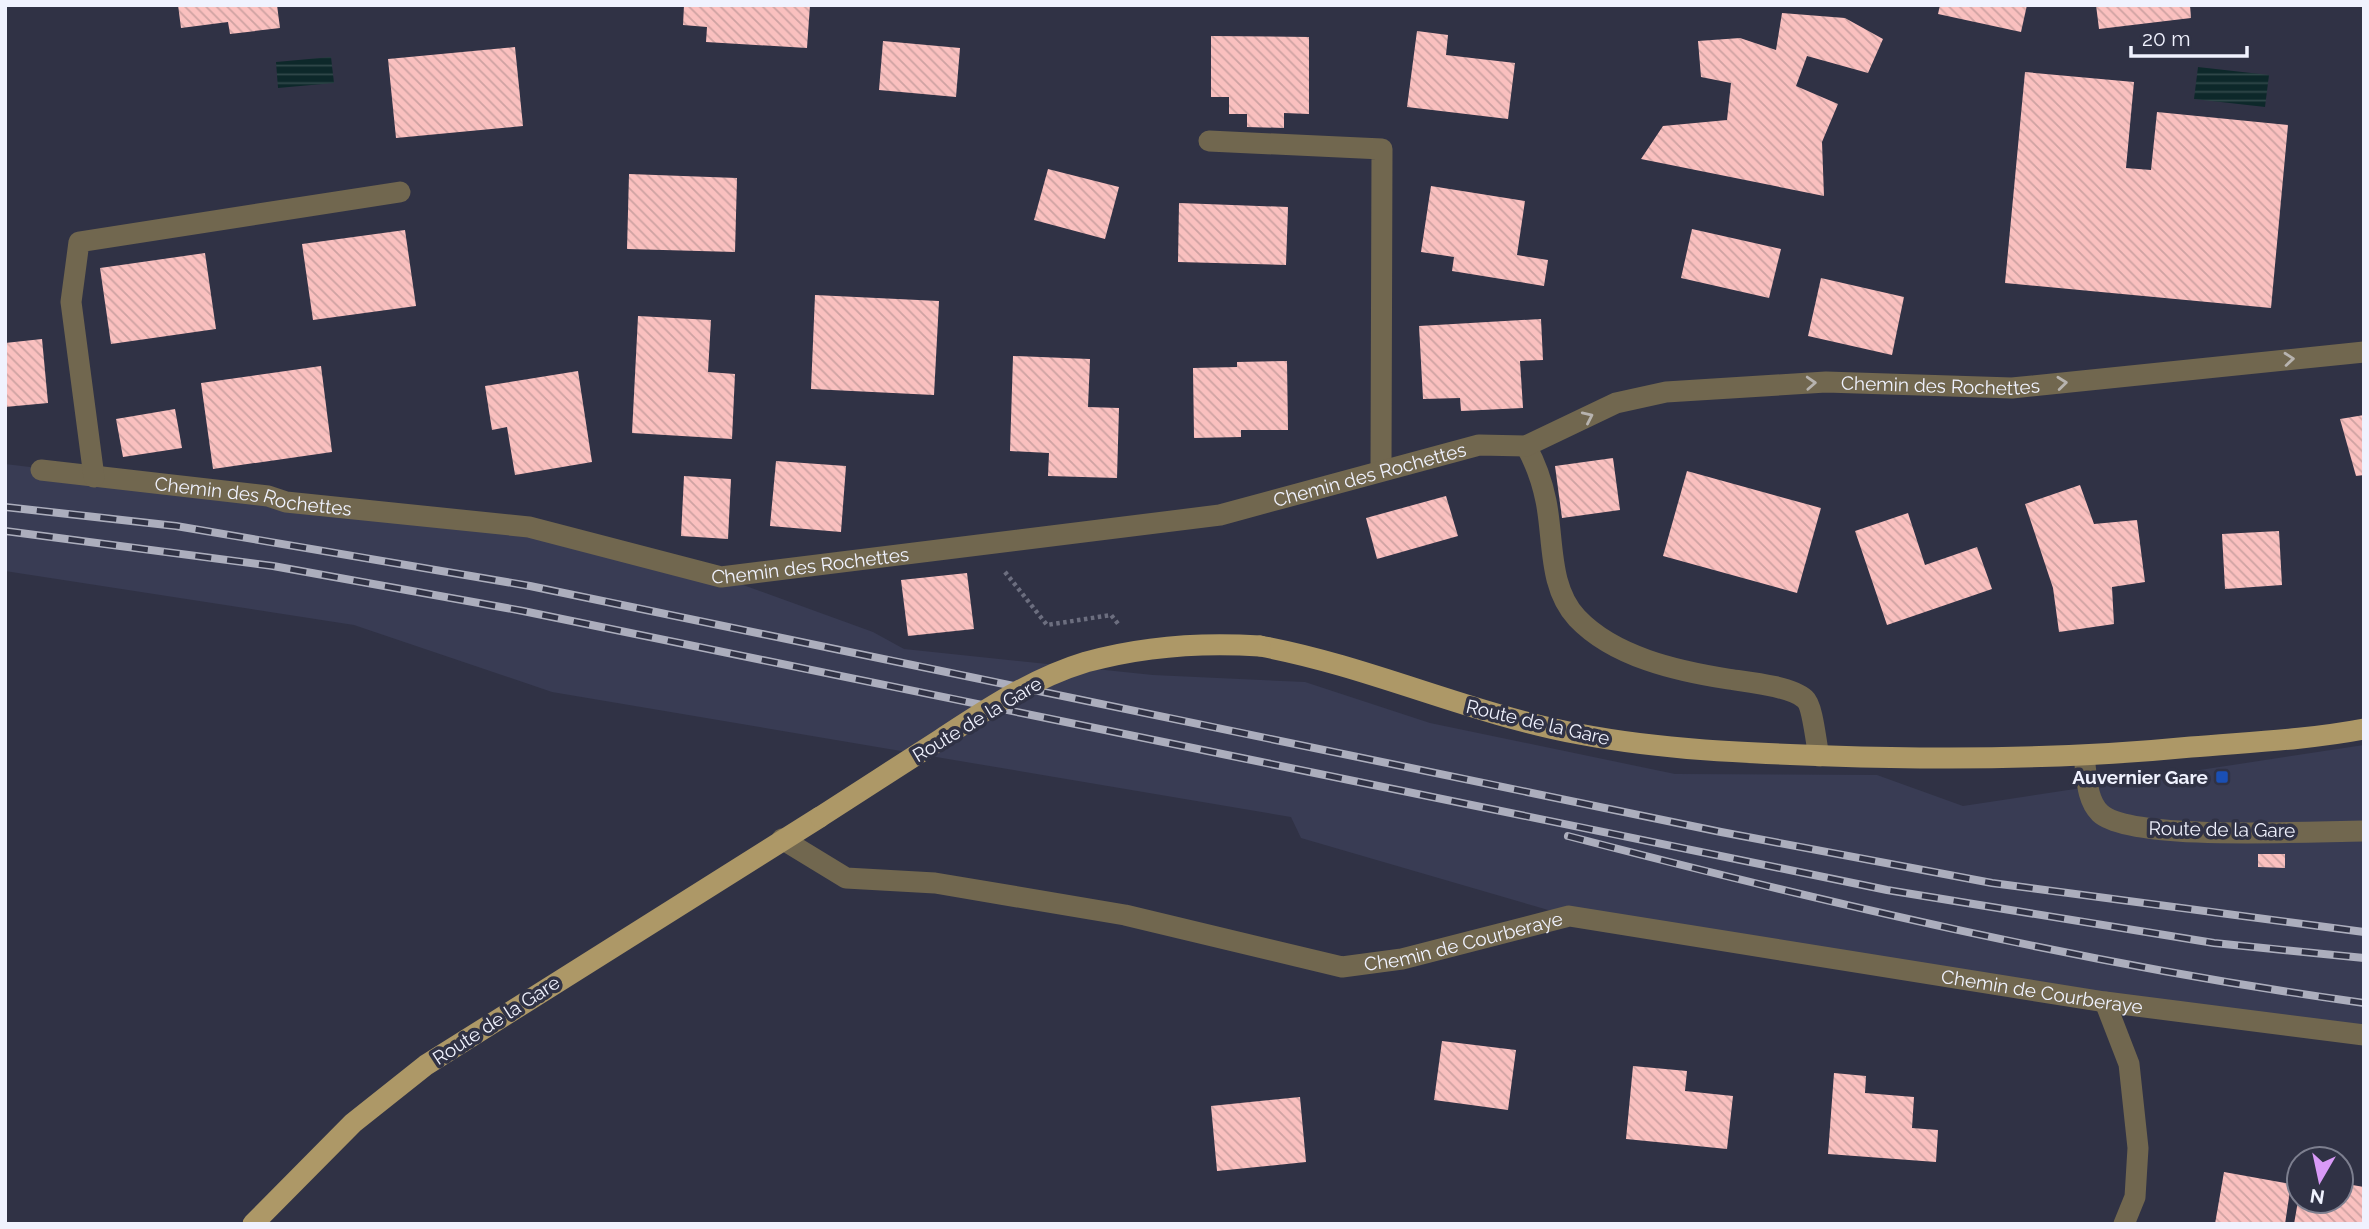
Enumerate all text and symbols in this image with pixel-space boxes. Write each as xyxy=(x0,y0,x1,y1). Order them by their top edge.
scale bar xyxy=(2131,14,2246,58)
text: 20 m xyxy=(2142,26,2190,51)
one-way arrow xyxy=(2283,352,2295,367)
street label: Chemin des Rochettes xyxy=(1841,371,2041,399)
one-way arrow xyxy=(2057,375,2068,390)
one-way arrow xyxy=(1806,376,1817,391)
one-way arrow xyxy=(1581,411,1593,425)
street label: Chemin des Rochettes xyxy=(1271,438,1468,511)
street label: Chemin des Rochettes xyxy=(154,472,353,520)
street label: Chemin des Rochettes xyxy=(709,543,910,589)
street label: Route de la Gare xyxy=(909,672,1045,766)
street label: Route de la Gare xyxy=(1464,695,1612,749)
place label: Auvernier Gare xyxy=(2072,766,2208,788)
marker: Auvernier Gare xyxy=(2214,769,2230,785)
street label: Route de la Gare xyxy=(2149,817,2295,841)
street label: Chemin de Courberaye xyxy=(1363,907,1565,975)
street label: Chemin de Courberaye xyxy=(1940,965,2144,1018)
street label: Route de la Gare xyxy=(429,971,563,1069)
north arrow xyxy=(2285,1145,2355,1215)
text: N xyxy=(2308,1185,2326,1209)

